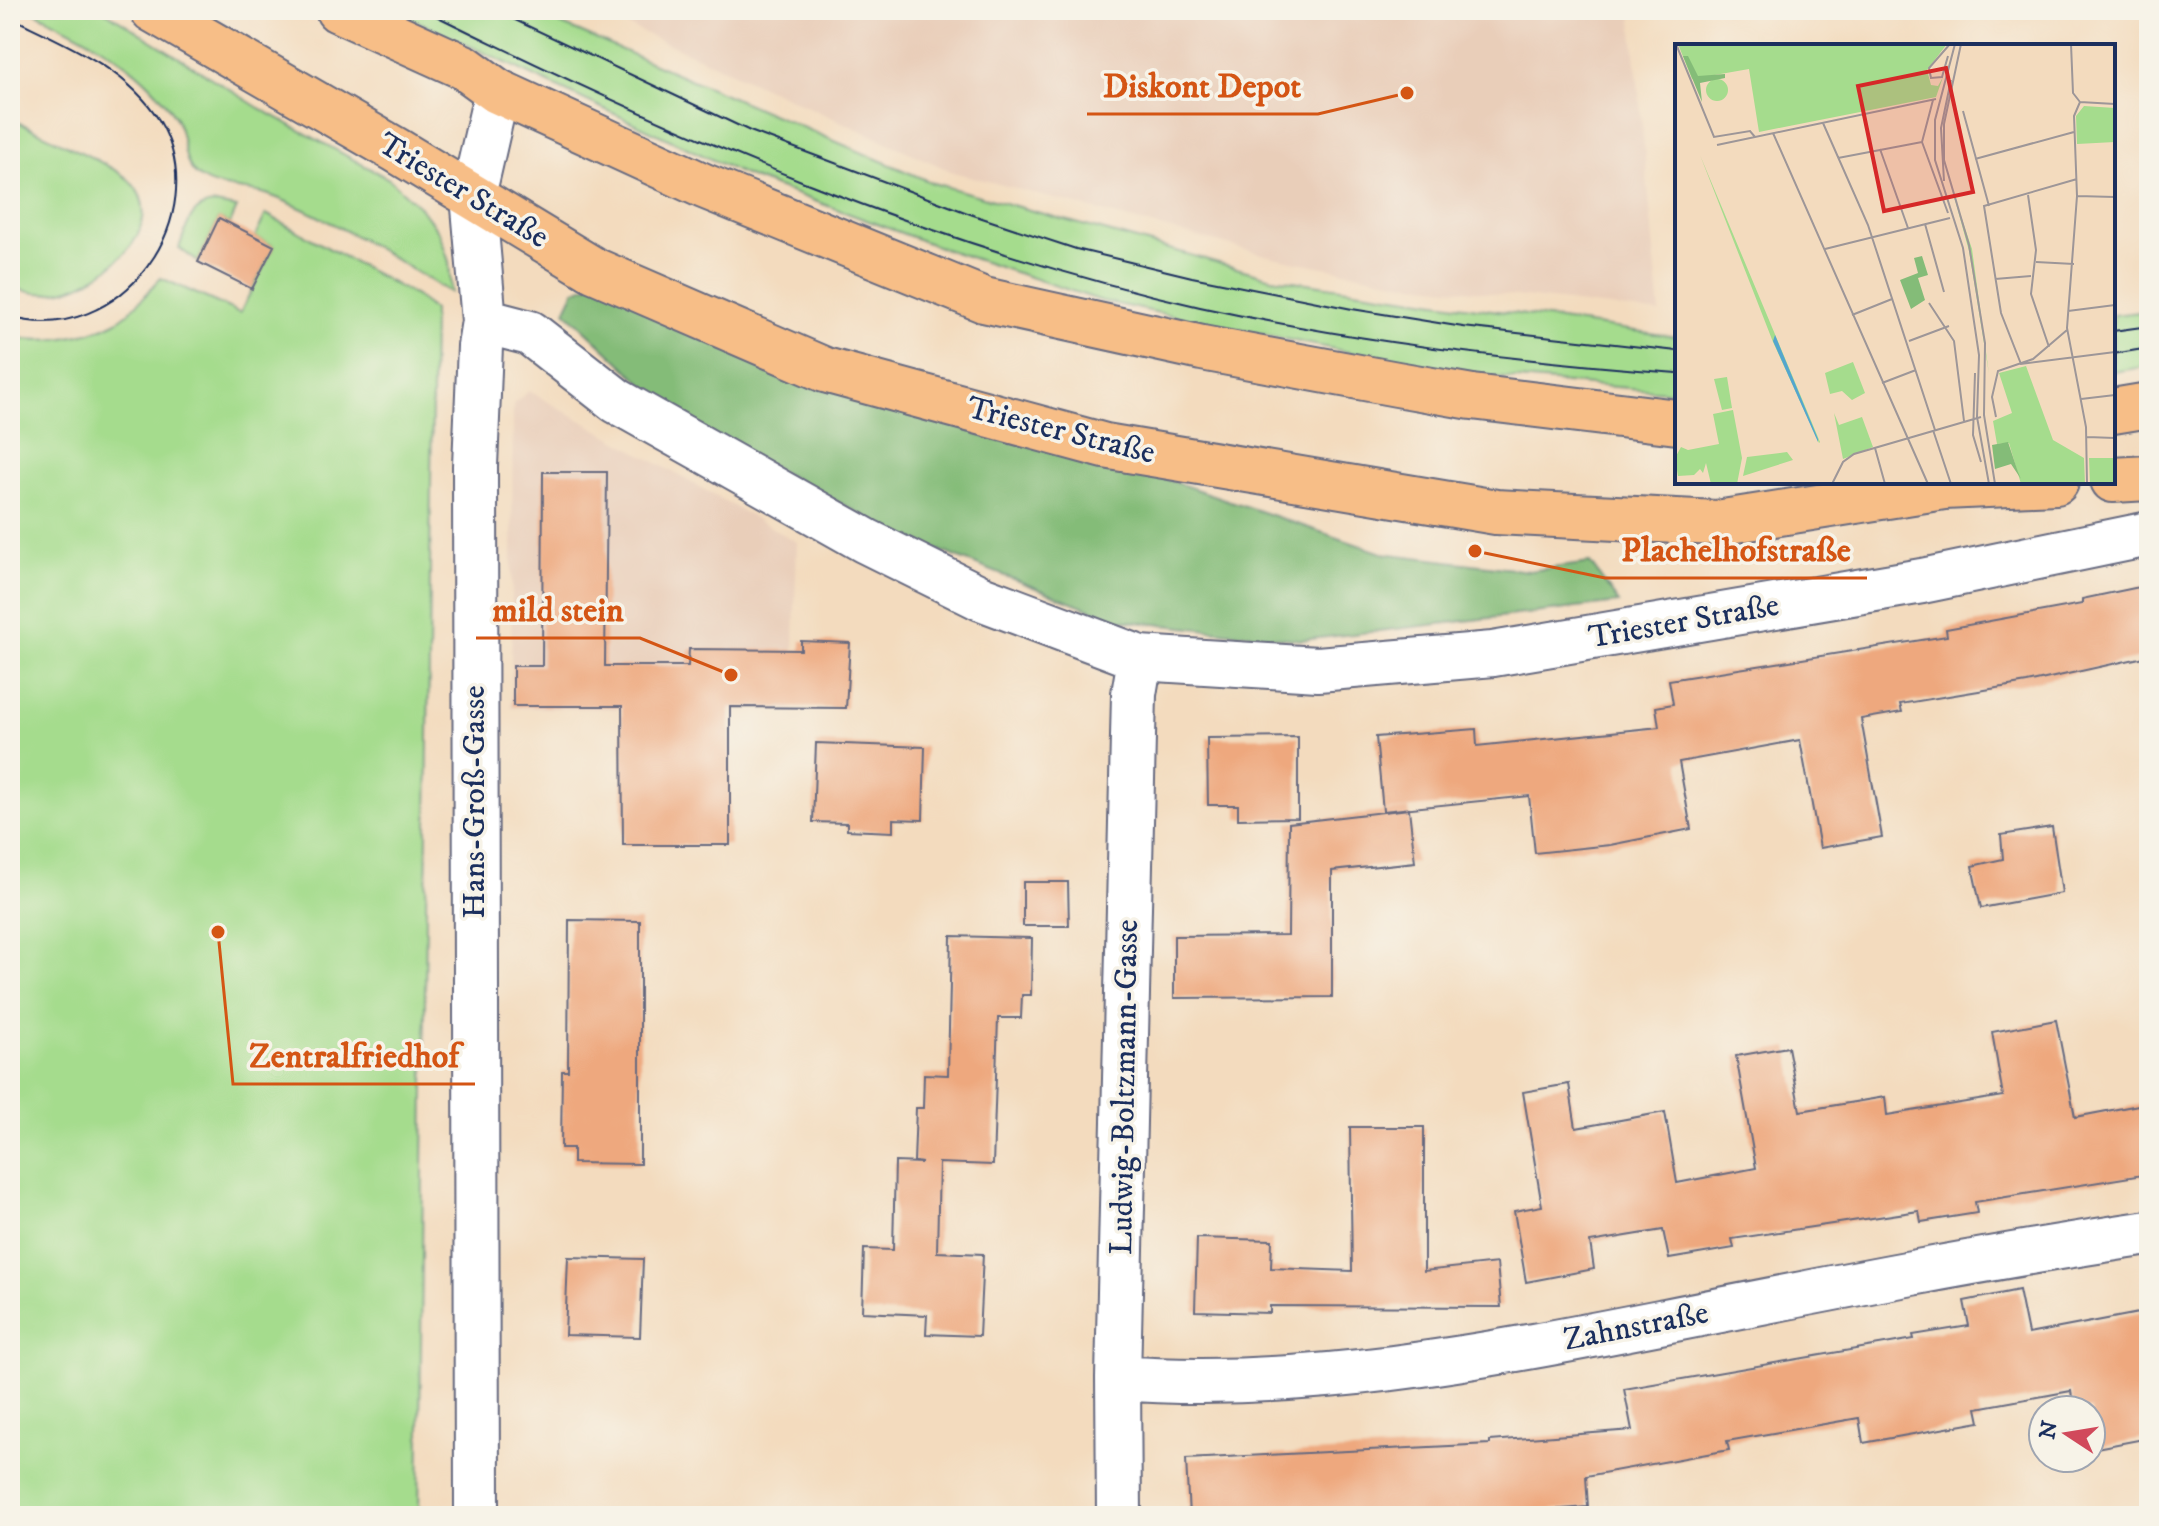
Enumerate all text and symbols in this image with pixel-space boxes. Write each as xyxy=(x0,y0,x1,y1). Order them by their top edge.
inset map xyxy=(1675,44,2115,484)
callout: Diskont Depot xyxy=(1087,56,1318,114)
text: Diskont Depot xyxy=(1103,66,1301,108)
street label: Triester Straße xyxy=(370,124,556,258)
street label: Triester Straße xyxy=(963,388,1159,474)
callout: Plachelhofstraße xyxy=(1605,520,1867,578)
text: Plachelhofstraße xyxy=(1621,530,1851,572)
callout: mild stein xyxy=(476,580,640,638)
street label: Triester Straße xyxy=(1586,586,1782,658)
text: mild stein xyxy=(492,590,624,632)
street label: Hans-Groß-Gasse xyxy=(455,685,495,919)
street label: Ludwig-Boltzmann-Gasse xyxy=(1102,919,1148,1255)
callout: Zentralfriedhof xyxy=(233,1026,475,1084)
text: Zentralfriedhof xyxy=(249,1036,465,1078)
street label: Zahnstraße xyxy=(1560,1293,1712,1361)
north arrow xyxy=(2027,1394,2107,1474)
text: N xyxy=(2034,1419,2064,1442)

